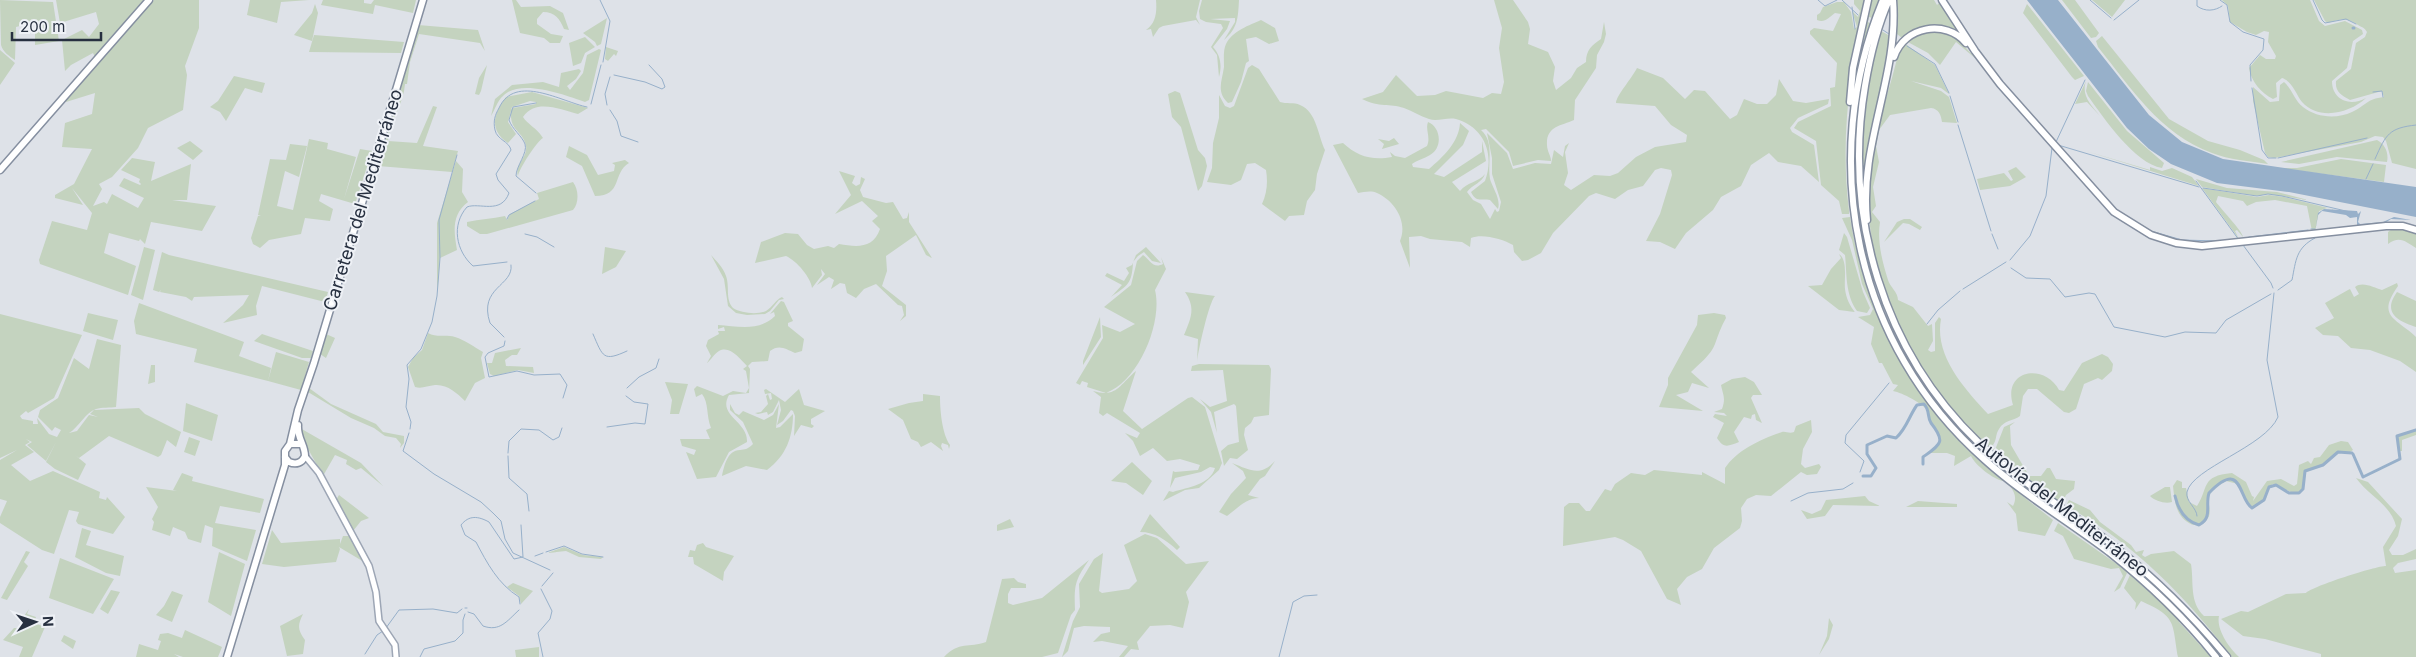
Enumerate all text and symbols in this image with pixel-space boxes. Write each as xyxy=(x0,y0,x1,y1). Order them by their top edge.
scale bar xyxy=(12,10,101,42)
text: 200 m xyxy=(20,17,65,36)
street label: Carretera del Mediterráneo xyxy=(319,87,406,313)
street label: Autovía del Mediterráneo xyxy=(1972,432,2153,581)
north arrow xyxy=(10,597,60,647)
text: N xyxy=(40,616,57,627)

